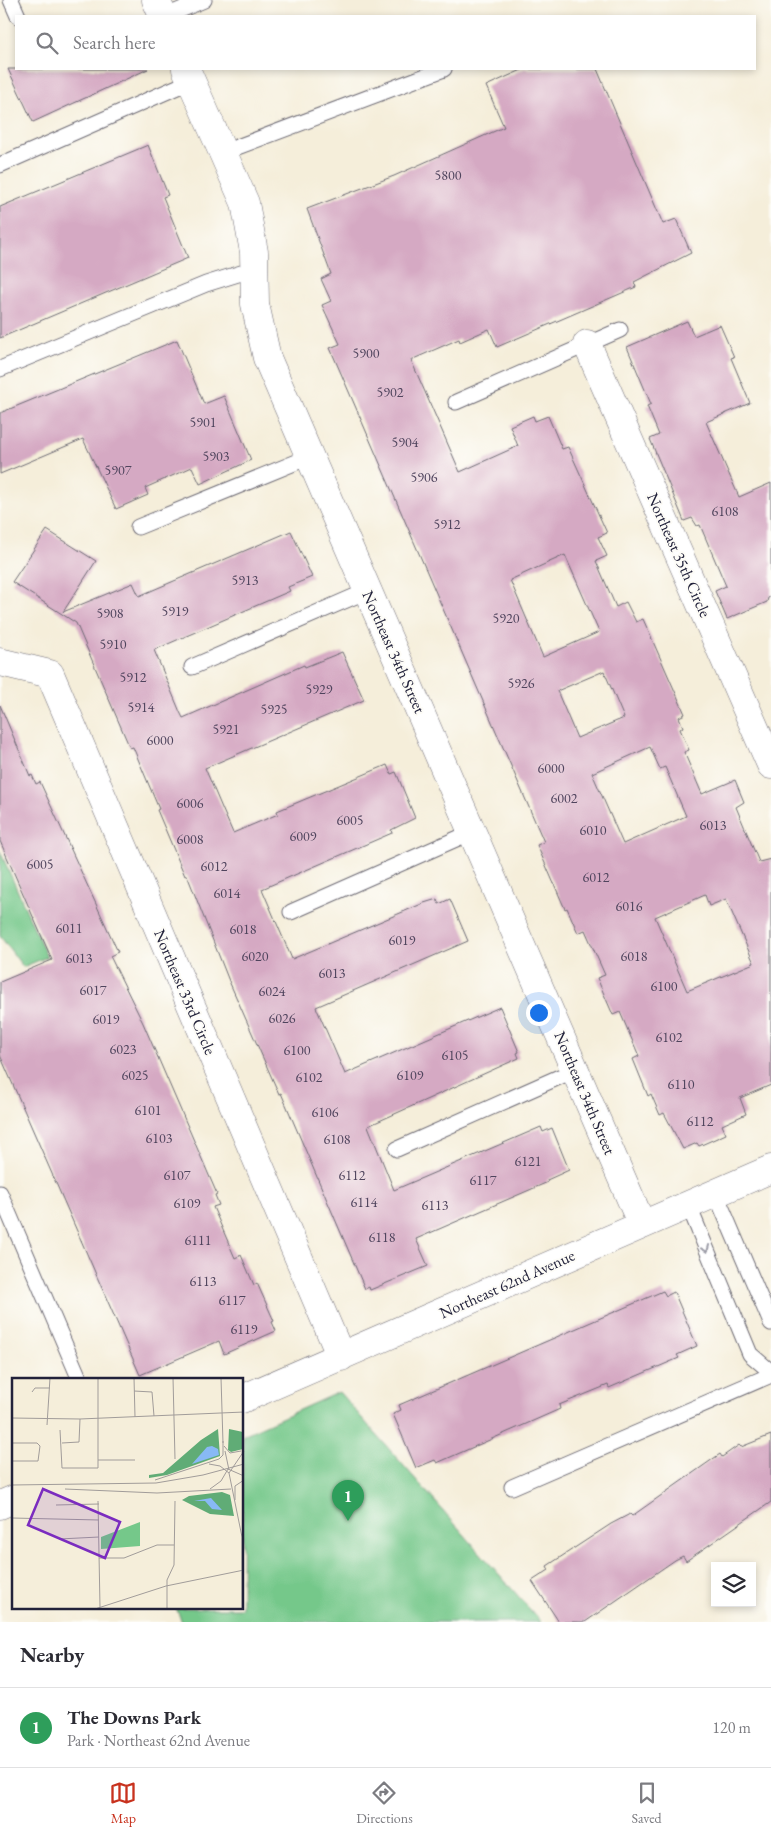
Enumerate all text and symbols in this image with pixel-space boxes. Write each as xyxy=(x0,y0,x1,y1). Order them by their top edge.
search box xyxy=(15,15,756,70)
icon: search xyxy=(33,29,61,57)
text: Search here xyxy=(73,30,155,55)
house number: 5800 xyxy=(435,166,462,184)
house number: 5900 xyxy=(353,344,380,362)
house number: 5902 xyxy=(377,383,404,401)
house number: 5901 xyxy=(190,413,216,431)
house number: 5904 xyxy=(392,433,419,451)
house number: 5903 xyxy=(203,447,230,465)
house number: 5907 xyxy=(105,461,132,479)
house number: 5906 xyxy=(411,468,438,486)
street label: Northeast 35th Circle xyxy=(642,489,716,621)
house number: 6108 xyxy=(712,502,739,520)
house number: 5912 xyxy=(434,515,461,533)
house number: 5913 xyxy=(232,571,259,589)
street label: Northeast 34th Street xyxy=(358,587,430,717)
house number: 5919 xyxy=(162,602,189,620)
house number: 5908 xyxy=(97,604,124,622)
house number: 5920 xyxy=(493,609,520,627)
house number: 5910 xyxy=(100,635,127,653)
house number: 5912 xyxy=(120,668,147,686)
house number: 5926 xyxy=(508,674,535,692)
house number: 5929 xyxy=(306,680,333,698)
house number: 5914 xyxy=(128,698,155,716)
house number: 5925 xyxy=(261,700,287,718)
house number: 5921 xyxy=(213,720,239,738)
house number: 6000 xyxy=(147,731,174,749)
house number: 6000 xyxy=(538,759,565,777)
house number: 6002 xyxy=(551,789,578,807)
house number: 6006 xyxy=(177,794,204,812)
house number: 6005 xyxy=(337,811,363,829)
house number: 6013 xyxy=(700,816,727,834)
house number: 6010 xyxy=(580,821,607,839)
house number: 6009 xyxy=(290,827,317,845)
house number: 6008 xyxy=(177,830,204,848)
house number: 6005 xyxy=(27,855,53,873)
house number: 6012 xyxy=(201,857,228,875)
house number: 6012 xyxy=(583,868,610,886)
house number: 6014 xyxy=(214,884,241,902)
house number: 6016 xyxy=(616,897,643,915)
house number: 6011 xyxy=(56,919,82,937)
house number: 6018 xyxy=(230,920,257,938)
street label: Northeast 33rd Circle xyxy=(149,926,221,1058)
house number: 6019 xyxy=(389,931,416,949)
house number: 6020 xyxy=(242,947,269,965)
house number: 6018 xyxy=(621,947,648,965)
house number: 6013 xyxy=(66,949,93,967)
house number: 6013 xyxy=(319,964,346,982)
house number: 6100 xyxy=(651,977,678,995)
house number: 6017 xyxy=(80,981,107,999)
house number: 6024 xyxy=(259,982,286,1000)
your location xyxy=(526,1000,552,1026)
house number: 6026 xyxy=(269,1009,296,1027)
house number: 6019 xyxy=(93,1010,120,1028)
street label: Northeast 34th Street xyxy=(550,1028,620,1158)
house number: 6102 xyxy=(656,1028,683,1046)
house number: 6023 xyxy=(110,1040,137,1058)
house number: 6100 xyxy=(284,1041,311,1059)
house number: 6105 xyxy=(442,1046,468,1064)
house number: 6025 xyxy=(122,1066,148,1084)
house number: 6109 xyxy=(397,1066,424,1084)
house number: 6102 xyxy=(296,1068,323,1086)
house number: 6110 xyxy=(668,1075,695,1093)
house number: 6101 xyxy=(135,1101,161,1119)
house number: 6106 xyxy=(312,1103,339,1121)
house number: 6112 xyxy=(687,1112,714,1130)
house number: 6103 xyxy=(146,1129,173,1147)
house number: 6108 xyxy=(324,1130,351,1148)
house number: 6121 xyxy=(515,1152,541,1170)
house number: 6107 xyxy=(164,1166,191,1184)
house number: 6112 xyxy=(339,1166,366,1184)
house number: 6117 xyxy=(470,1171,497,1189)
house number: 6114 xyxy=(351,1193,378,1211)
house number: 6109 xyxy=(174,1194,201,1212)
house number: 6113 xyxy=(422,1196,449,1214)
house number: 6118 xyxy=(369,1228,396,1246)
house number: 6111 xyxy=(185,1231,211,1249)
one-way arrow xyxy=(700,1244,711,1253)
street label: Northeast 62nd Avenue xyxy=(436,1245,578,1323)
house number: 6113 xyxy=(190,1272,217,1290)
house number: 6117 xyxy=(219,1291,246,1309)
house number: 6119 xyxy=(231,1320,258,1338)
inset map xyxy=(12,1378,244,1610)
pin: 1 xyxy=(332,1480,364,1521)
map controls xyxy=(711,1562,756,1607)
button: layers xyxy=(711,1562,756,1607)
text: Nearby xyxy=(20,1641,84,1668)
text: The Downs Park xyxy=(67,1705,201,1730)
text: 1 xyxy=(32,1717,40,1738)
text: 120 m xyxy=(712,1717,751,1738)
text: Park · Northeast 62nd Avenue xyxy=(67,1730,250,1751)
tab: Map xyxy=(109,1779,137,1827)
tab: Directions xyxy=(356,1779,413,1827)
tab: Saved xyxy=(632,1779,662,1827)

